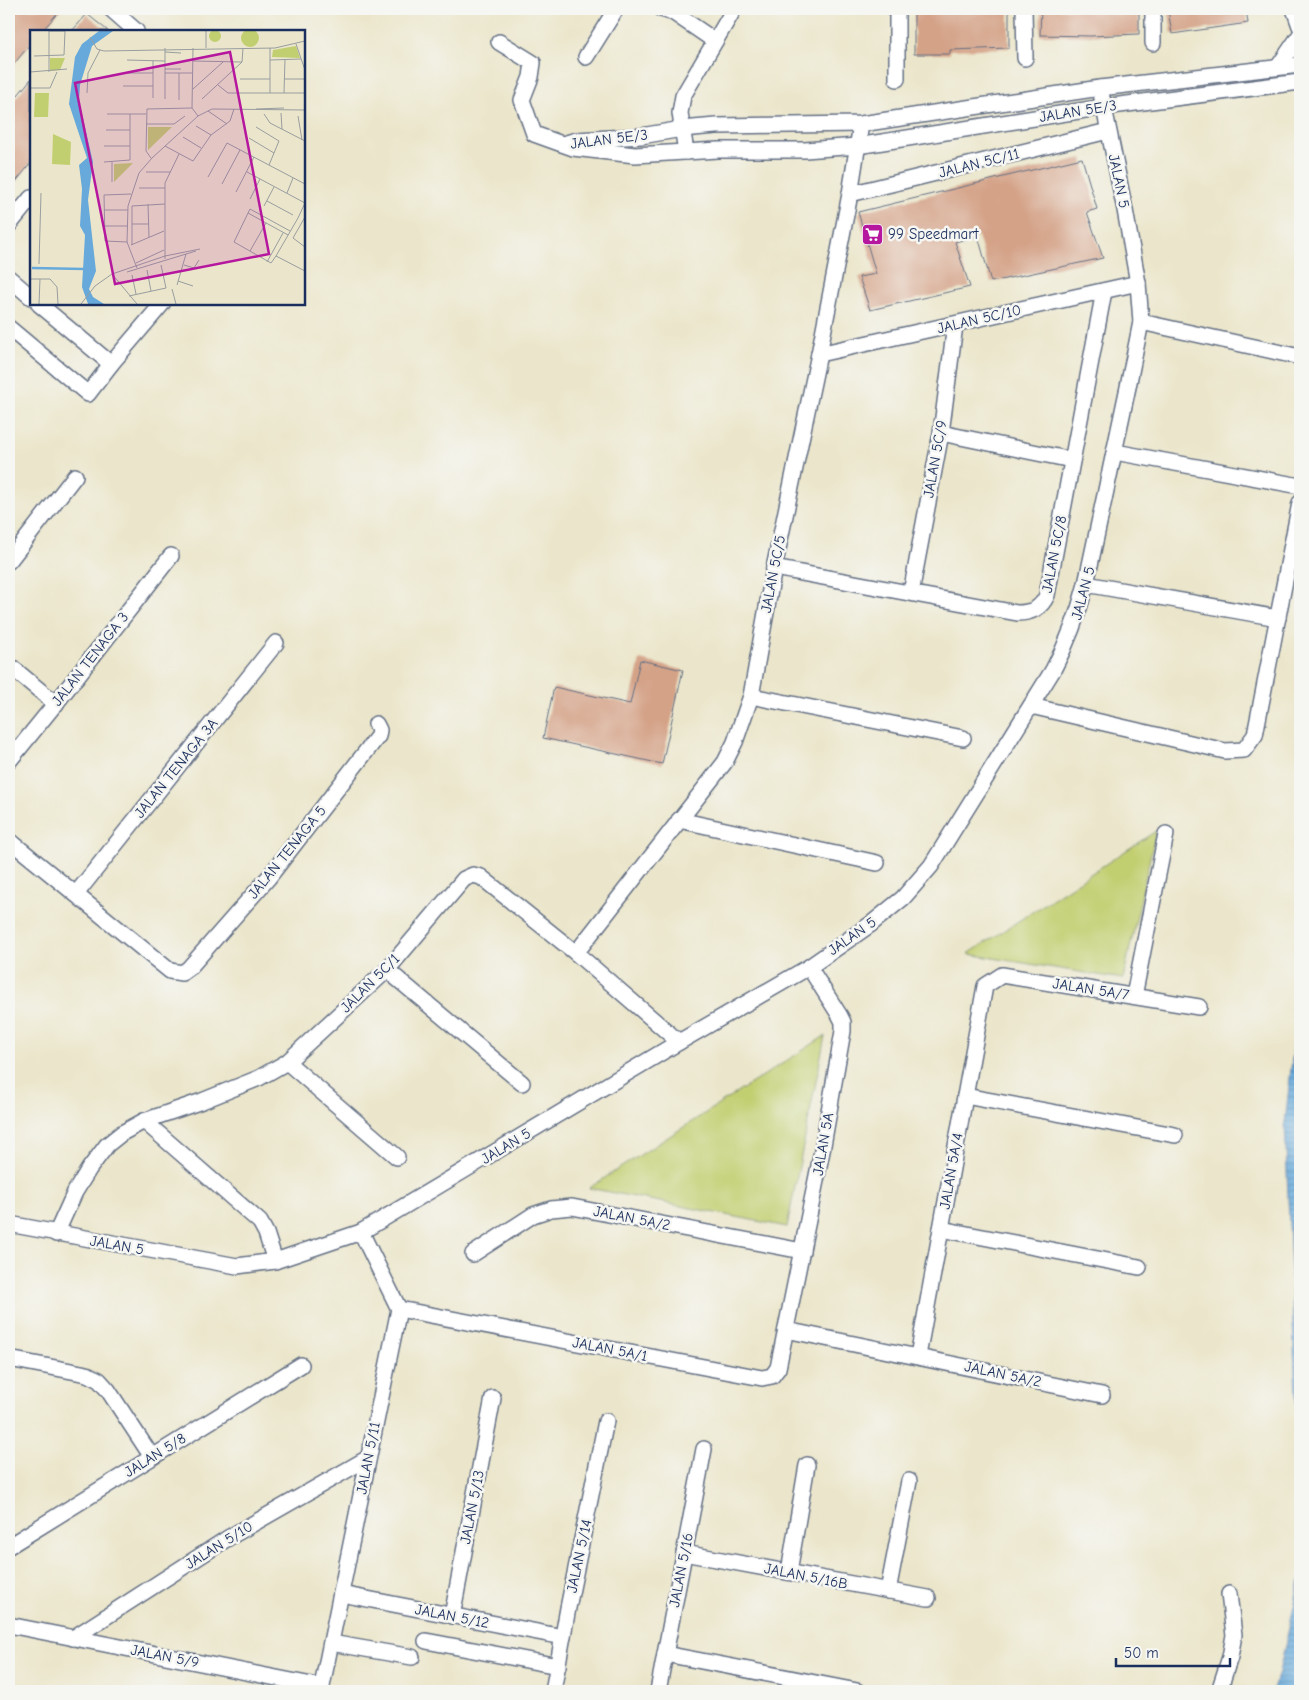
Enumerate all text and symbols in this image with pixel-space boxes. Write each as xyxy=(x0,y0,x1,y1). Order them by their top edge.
inset map xyxy=(30,30,305,305)
street label: JALAN 5E/3 xyxy=(1038,96,1118,126)
street label: JALAN 5E/3 xyxy=(569,125,649,153)
street label: JALAN 5C/11 xyxy=(937,144,1021,182)
street label: JALAN 5 xyxy=(1105,152,1133,210)
supermarket icon: 99 Speedmart xyxy=(860,222,884,246)
place label: 99 Speedmart xyxy=(888,225,979,243)
street label: JALAN 5C/10 xyxy=(935,301,1023,337)
street label: JALAN 5C/9 xyxy=(919,419,951,499)
street label: JALAN 5C/8 xyxy=(1038,514,1070,594)
street label: JALAN 5C/5 xyxy=(757,534,789,614)
street label: JALAN 5 xyxy=(1067,564,1099,622)
street label: JALAN TENAGA 3 xyxy=(48,608,132,710)
street label: JALAN TENAGA 3A xyxy=(130,714,222,821)
street label: JALAN TENAGA 5 xyxy=(244,802,330,902)
street label: JALAN 5 xyxy=(824,913,880,959)
street label: JALAN 5C/1 xyxy=(337,950,403,1016)
street label: JALAN 5A/7 xyxy=(1051,974,1131,1004)
street label: JALAN 5A xyxy=(809,1111,837,1177)
street label: JALAN 5 xyxy=(478,1124,534,1168)
street label: JALAN 5A/4 xyxy=(935,1131,967,1211)
street label: JALAN 5A/2 xyxy=(592,1202,672,1234)
street label: JALAN 5 xyxy=(88,1231,146,1259)
street label: JALAN 5A/1 xyxy=(571,1333,649,1365)
street label: JALAN 5A/2 xyxy=(963,1357,1043,1391)
street label: JALAN 5/11 xyxy=(352,1420,384,1496)
street label: JALAN 5/8 xyxy=(121,1429,189,1481)
street label: JALAN 5/13 xyxy=(456,1469,488,1545)
street label: JALAN 5/10 xyxy=(182,1517,256,1573)
street label: JALAN 5/14 xyxy=(562,1518,596,1594)
street label: JALAN 5/16 xyxy=(665,1531,697,1609)
street label: JALAN 5/16B xyxy=(763,1559,849,1593)
street label: JALAN 5/12 xyxy=(413,1600,491,1632)
scale bar xyxy=(1116,1635,1230,1667)
street label: JALAN 5/9 xyxy=(129,1641,201,1671)
text: 50 m xyxy=(1124,1644,1159,1662)

